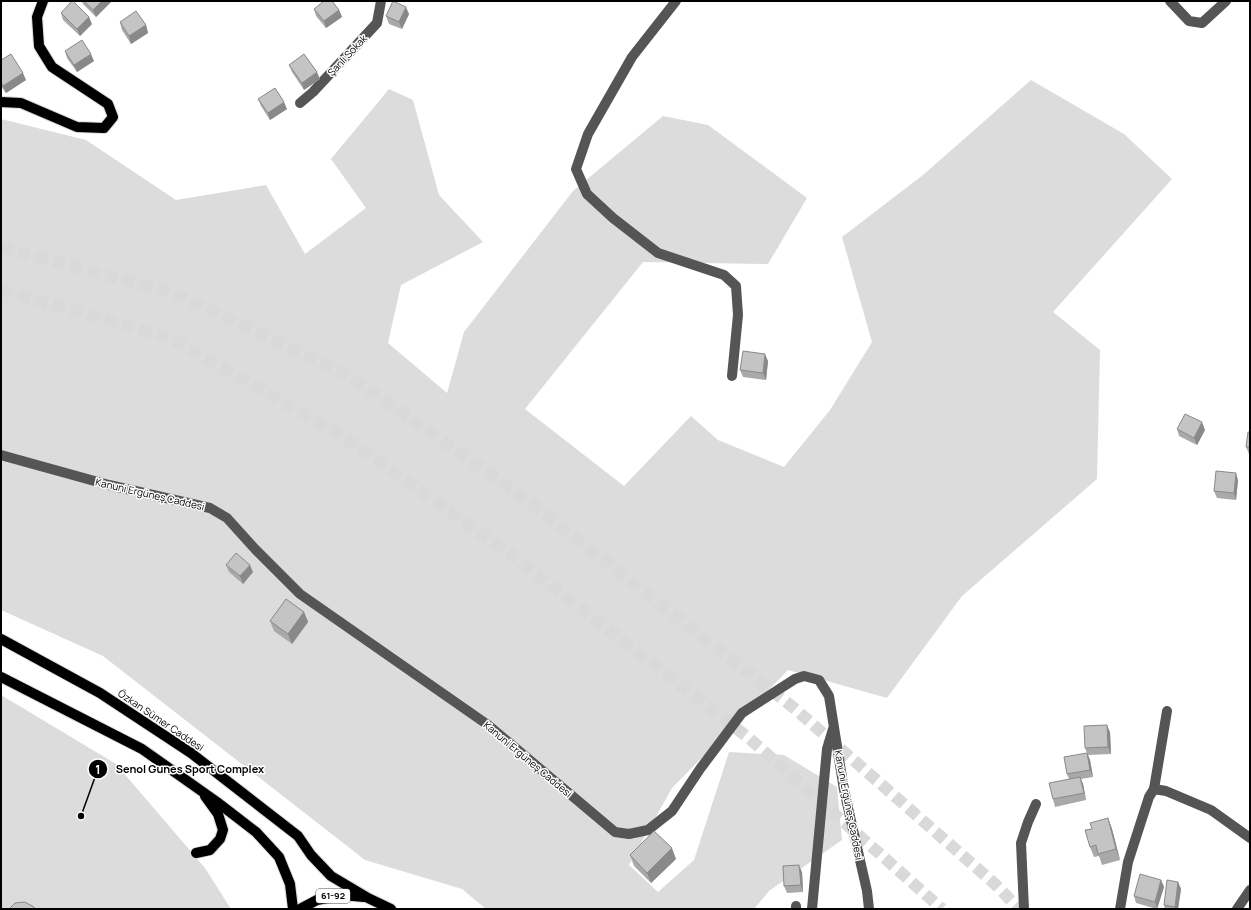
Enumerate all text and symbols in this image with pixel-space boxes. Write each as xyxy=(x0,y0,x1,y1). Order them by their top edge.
street label: Şanlı Sokak xyxy=(324,30,371,79)
street label: Kanuni Ergüneş Caddesi xyxy=(94,475,206,513)
street label: Özkan Sümer Caddesi xyxy=(115,686,207,754)
street label: Kanuni Ergüneş Caddesi xyxy=(481,718,575,800)
street label: Kanuni Ergüneş Caddesi xyxy=(831,749,867,861)
callout: Senol Gunes Sport Complex xyxy=(88,758,272,781)
text: 1 xyxy=(95,761,101,778)
text: Senol Gunes Sport Complex xyxy=(116,761,264,776)
road number: 61-92 xyxy=(316,889,350,903)

